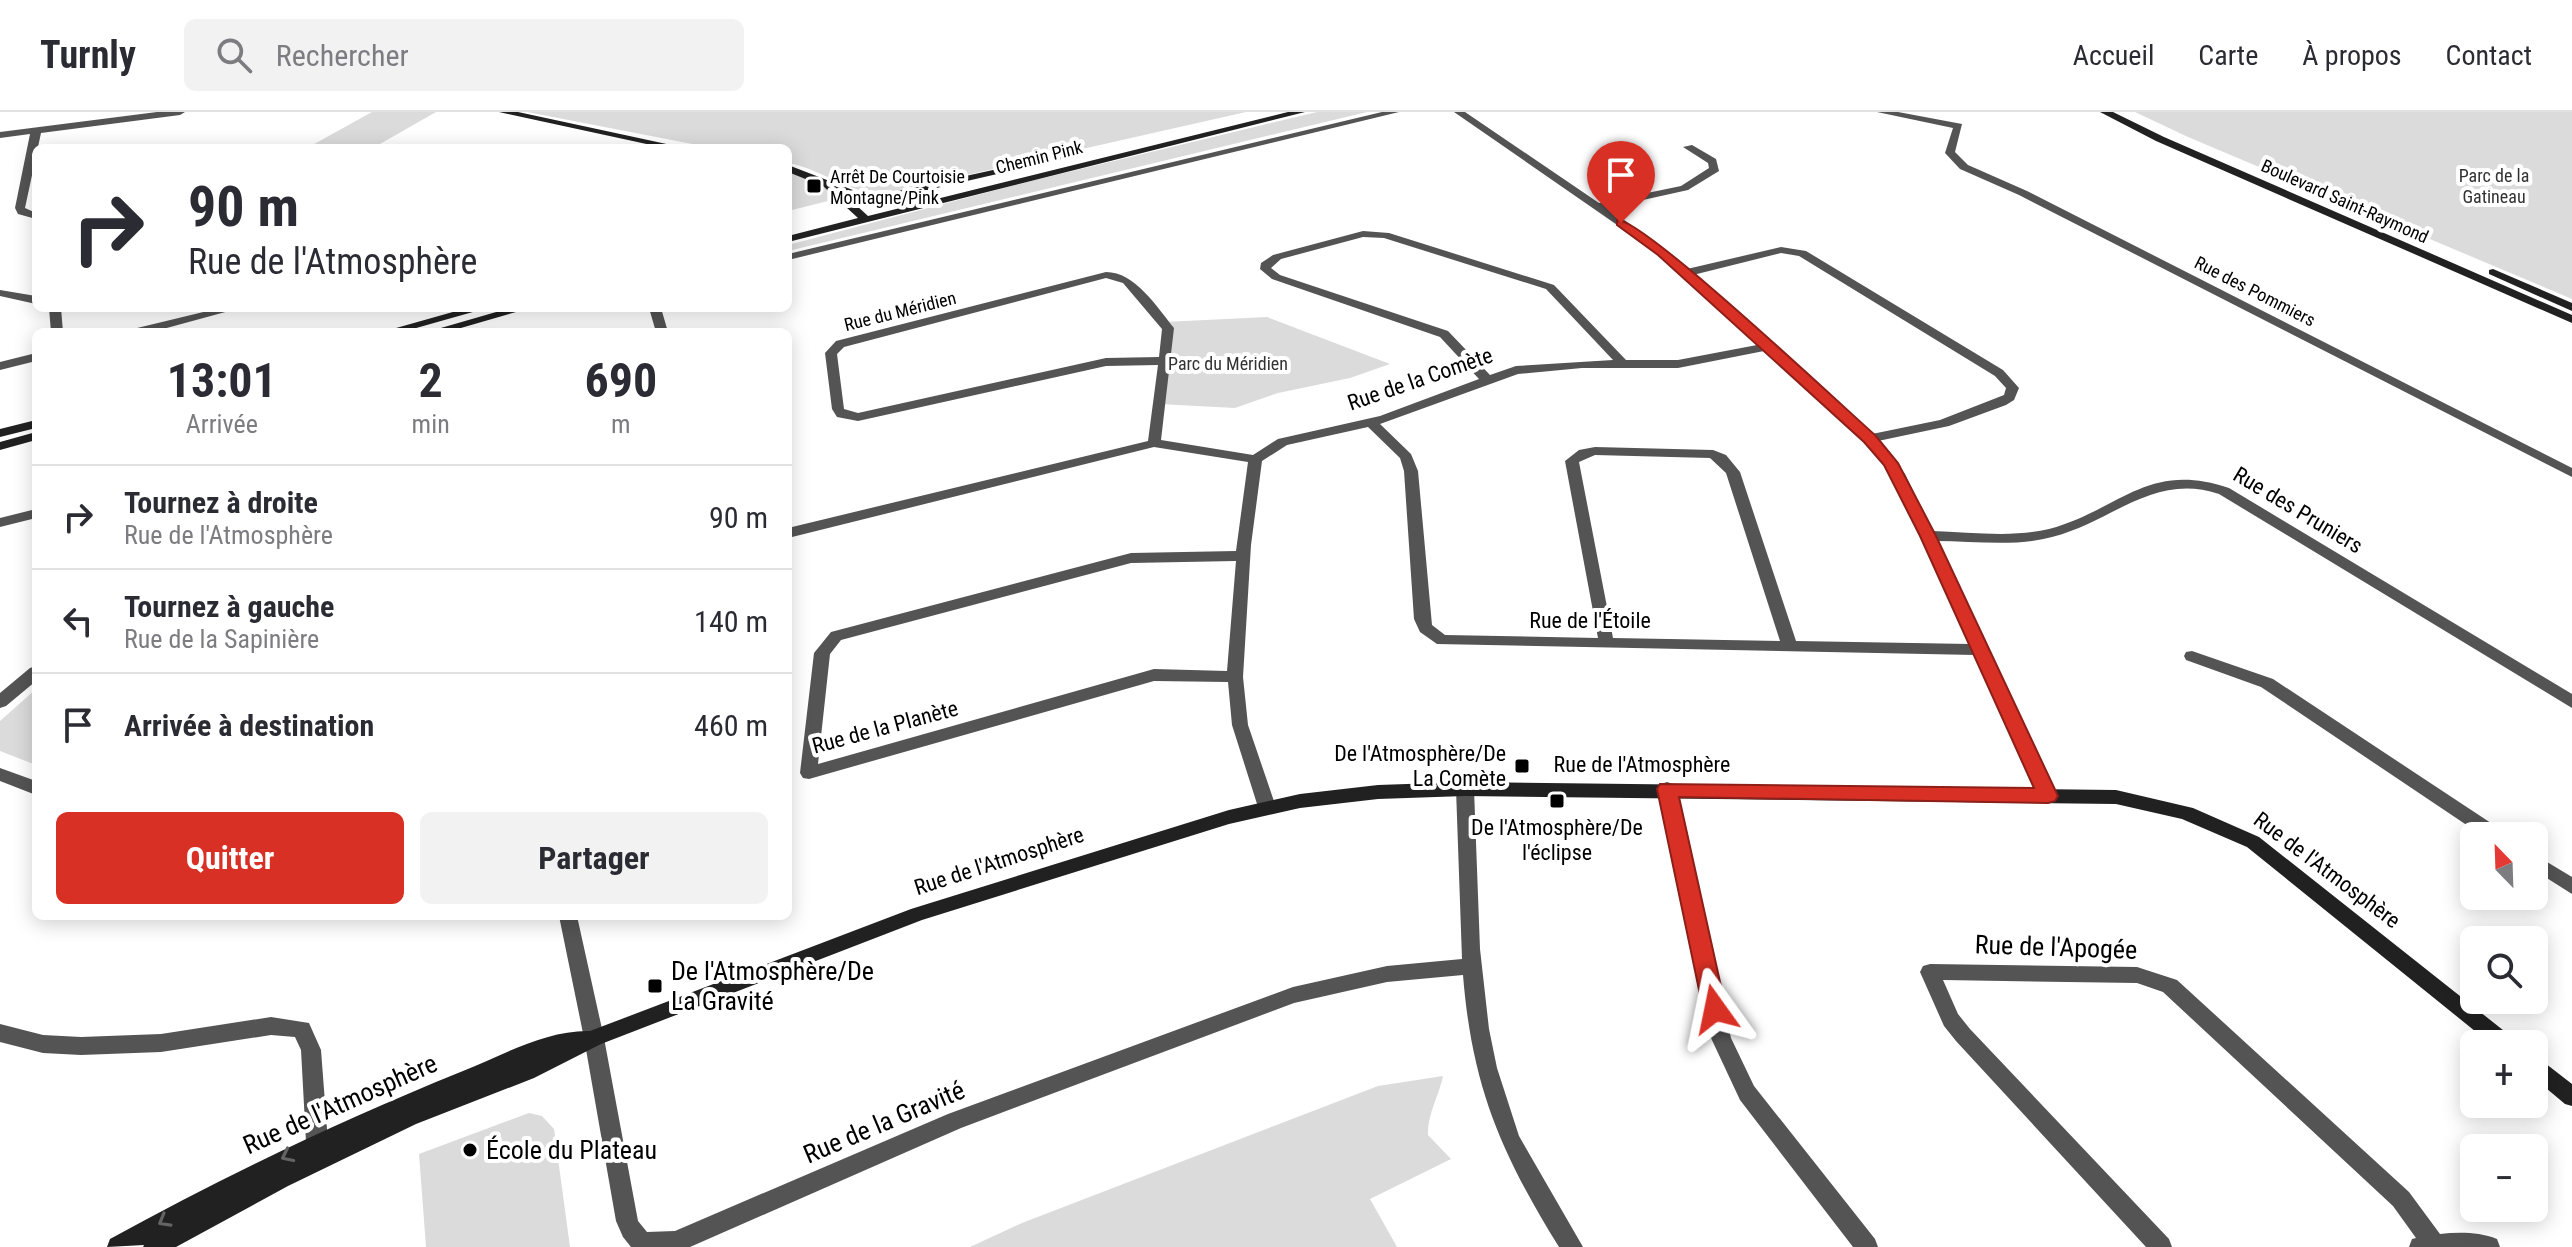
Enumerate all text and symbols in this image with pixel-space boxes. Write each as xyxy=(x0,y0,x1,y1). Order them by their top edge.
search box xyxy=(184,19,744,91)
text: Turnly xyxy=(40,33,136,77)
icon: search xyxy=(212,33,256,77)
text: Rechercher xyxy=(276,38,409,73)
text: Accueil xyxy=(2073,39,2154,72)
text: Carte xyxy=(2198,39,2258,72)
text: À propos xyxy=(2302,39,2402,72)
text: Contact xyxy=(2446,39,2532,72)
street label: Chemin Pink xyxy=(993,136,1085,178)
pin xyxy=(1587,141,1655,223)
icon: arrive xyxy=(1599,153,1643,197)
street label: Boulevard Saint-Raymond xyxy=(2258,155,2432,247)
park label: Parc de la Gatineau xyxy=(2459,165,2529,207)
place label: Arrêt De Courtoisie Montagne/Pink xyxy=(830,166,965,208)
text: 90 m xyxy=(188,174,299,240)
icon: right xyxy=(56,176,160,280)
marker: Arrêt De Courtoisie Montagne/Pink xyxy=(805,177,823,195)
text: Rue de l'Atmosphère xyxy=(188,241,477,283)
street label: Rue des Pommiers xyxy=(2191,252,2319,330)
street label: Rue du Méridien xyxy=(842,287,958,335)
street label: Rue de la Comète xyxy=(1344,342,1496,416)
text: 13:01 xyxy=(167,352,277,409)
text: 2 xyxy=(419,352,443,409)
text: 690 xyxy=(584,352,657,409)
park label: Parc du Méridien xyxy=(1168,353,1288,374)
text: Arrivée xyxy=(186,409,258,439)
text: min xyxy=(412,409,450,439)
text: m xyxy=(611,409,631,439)
street label: Rue des Pruniers xyxy=(2229,462,2367,558)
text: Tournez à droite xyxy=(124,485,318,520)
icon: right xyxy=(56,495,100,539)
text: 90 m xyxy=(709,500,768,535)
text: Rue de l'Atmosphère xyxy=(124,520,333,550)
text: Tournez à gauche xyxy=(124,589,334,624)
icon: left xyxy=(56,599,100,643)
text: 140 m xyxy=(694,604,768,639)
street label: Rue de l'Étoile xyxy=(1529,608,1651,633)
text: Rue de la Sapinière xyxy=(124,624,319,654)
street label: Rue de la Planète xyxy=(809,695,961,759)
icon: arrive xyxy=(56,703,100,747)
text: Arrivée à destination xyxy=(124,708,374,743)
text: 460 m xyxy=(694,708,768,743)
place label: De l'Atmosphère/De La Comète xyxy=(1334,741,1506,791)
street label: Rue de l'Atmosphère xyxy=(1554,752,1730,777)
marker: De l'Atmosphère/De La Comète xyxy=(1513,757,1531,775)
marker: De l'Atmosphère/De l'éclipse xyxy=(1548,792,1566,810)
street label: Rue de l'Atmosphère xyxy=(2249,807,2405,933)
button: Quitter xyxy=(56,812,404,904)
button: Partager xyxy=(420,812,768,904)
place label: De l'Atmosphère/De l'éclipse xyxy=(1471,815,1643,865)
street label: Rue de l'Atmosphère xyxy=(911,822,1087,900)
north arrow xyxy=(2460,822,2548,910)
map controls xyxy=(2460,822,2548,1222)
button: search xyxy=(2460,926,2548,1014)
street label: Rue de l'Apogée xyxy=(1974,929,2138,965)
place label: De l'Atmosphère/De La Gravité xyxy=(671,956,874,1016)
position arrow xyxy=(1673,967,1757,1051)
marker: De l'Atmosphère/De La Gravité xyxy=(646,977,664,995)
button: + xyxy=(2460,1030,2548,1118)
street label: Rue de l'Atmosphère xyxy=(238,1048,442,1160)
street label: Rue de la Gravité xyxy=(799,1075,969,1169)
button: − xyxy=(2460,1134,2548,1222)
place label: École du Plateau xyxy=(486,1135,657,1165)
marker: École du Plateau xyxy=(461,1141,479,1159)
one-way arrow xyxy=(281,1146,296,1162)
one-way arrow xyxy=(158,1211,172,1227)

